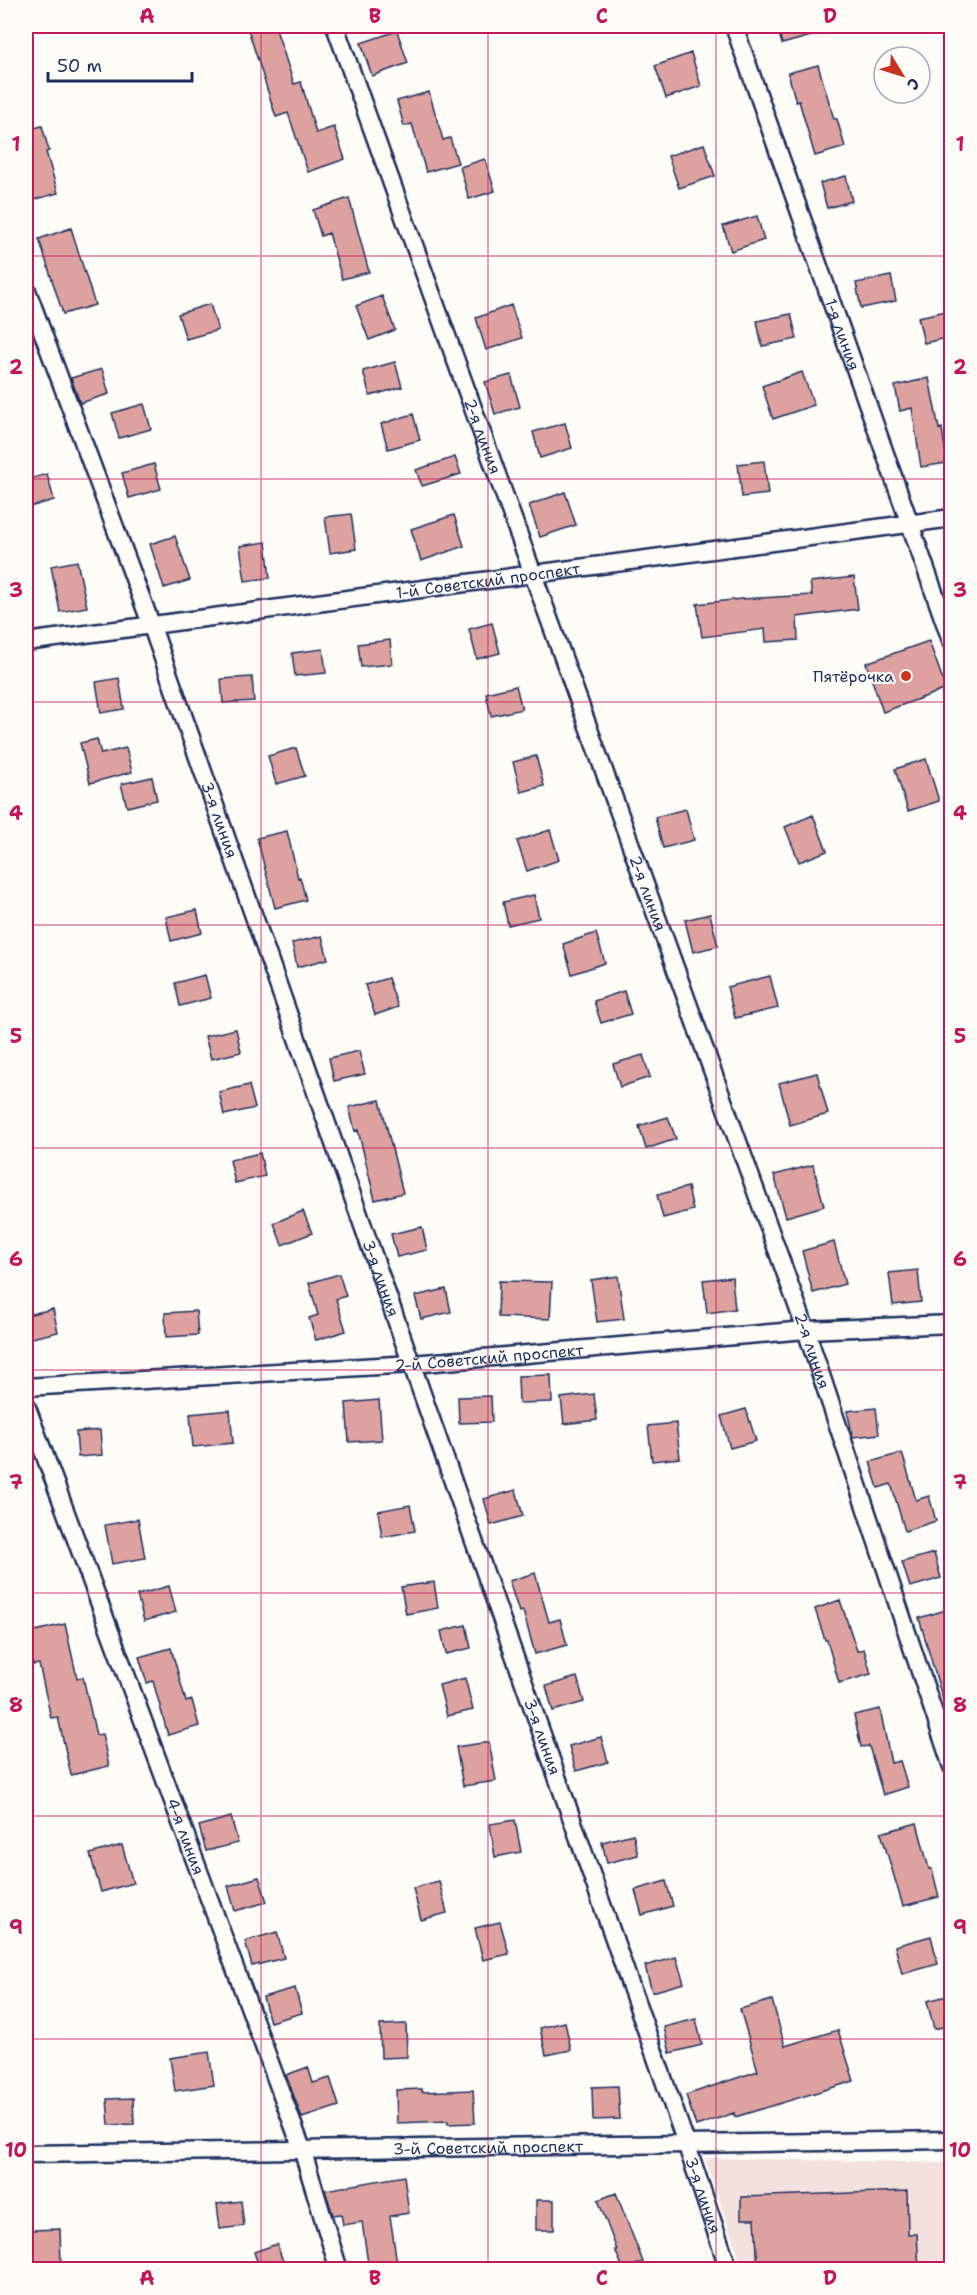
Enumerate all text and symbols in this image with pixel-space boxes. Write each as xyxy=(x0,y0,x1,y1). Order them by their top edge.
text: A xyxy=(139,3,155,29)
text: B xyxy=(369,3,381,29)
text: C xyxy=(596,3,608,29)
text: D xyxy=(823,3,837,29)
scale bar xyxy=(48,45,192,83)
north arrow xyxy=(872,45,932,105)
text: 50 m xyxy=(57,54,102,78)
text: С xyxy=(902,74,925,94)
text: 1 xyxy=(11,131,21,157)
text: 1 xyxy=(955,131,965,157)
street label: 1-я линия xyxy=(821,295,865,373)
text: 2 xyxy=(9,354,23,380)
text: 2 xyxy=(953,354,967,380)
street label: 2-я линия xyxy=(460,395,506,477)
street label: 1-й Советский проспект xyxy=(395,557,582,603)
text: 3 xyxy=(9,577,23,603)
text: 3 xyxy=(953,577,967,603)
place label: Пятёрочка xyxy=(813,666,894,687)
marker: Пятёрочка xyxy=(899,669,913,683)
street label: 3-я линия xyxy=(197,779,243,861)
text: 4 xyxy=(9,800,23,826)
text: 4 xyxy=(953,800,967,826)
street label: 2-я линия xyxy=(625,853,671,934)
text: 5 xyxy=(10,1023,22,1049)
text: 5 xyxy=(954,1023,966,1049)
street label: 3-я линия xyxy=(358,1237,405,1319)
text: 6 xyxy=(9,1246,23,1272)
text: 6 xyxy=(953,1246,967,1272)
street label: 2-я линия xyxy=(790,1310,835,1391)
street label: 2-й Советский проспект xyxy=(394,1339,585,1376)
text: 7 xyxy=(9,1469,23,1495)
text: 7 xyxy=(953,1469,967,1495)
text: 8 xyxy=(9,1692,23,1718)
text: 8 xyxy=(953,1692,967,1718)
street label: 3-я линия xyxy=(520,1695,566,1778)
street label: 4-я линия xyxy=(162,1795,210,1877)
text: 9 xyxy=(9,1914,23,1940)
text: 9 xyxy=(953,1914,967,1940)
street label: 3-й Советский проспект xyxy=(393,2135,584,2159)
text: 10 xyxy=(5,2137,27,2163)
text: 10 xyxy=(949,2137,971,2163)
street label: 3-я линия xyxy=(681,2154,726,2236)
text: A xyxy=(139,2265,155,2291)
text: B xyxy=(369,2265,381,2291)
text: C xyxy=(596,2265,608,2291)
text: D xyxy=(823,2265,837,2291)

